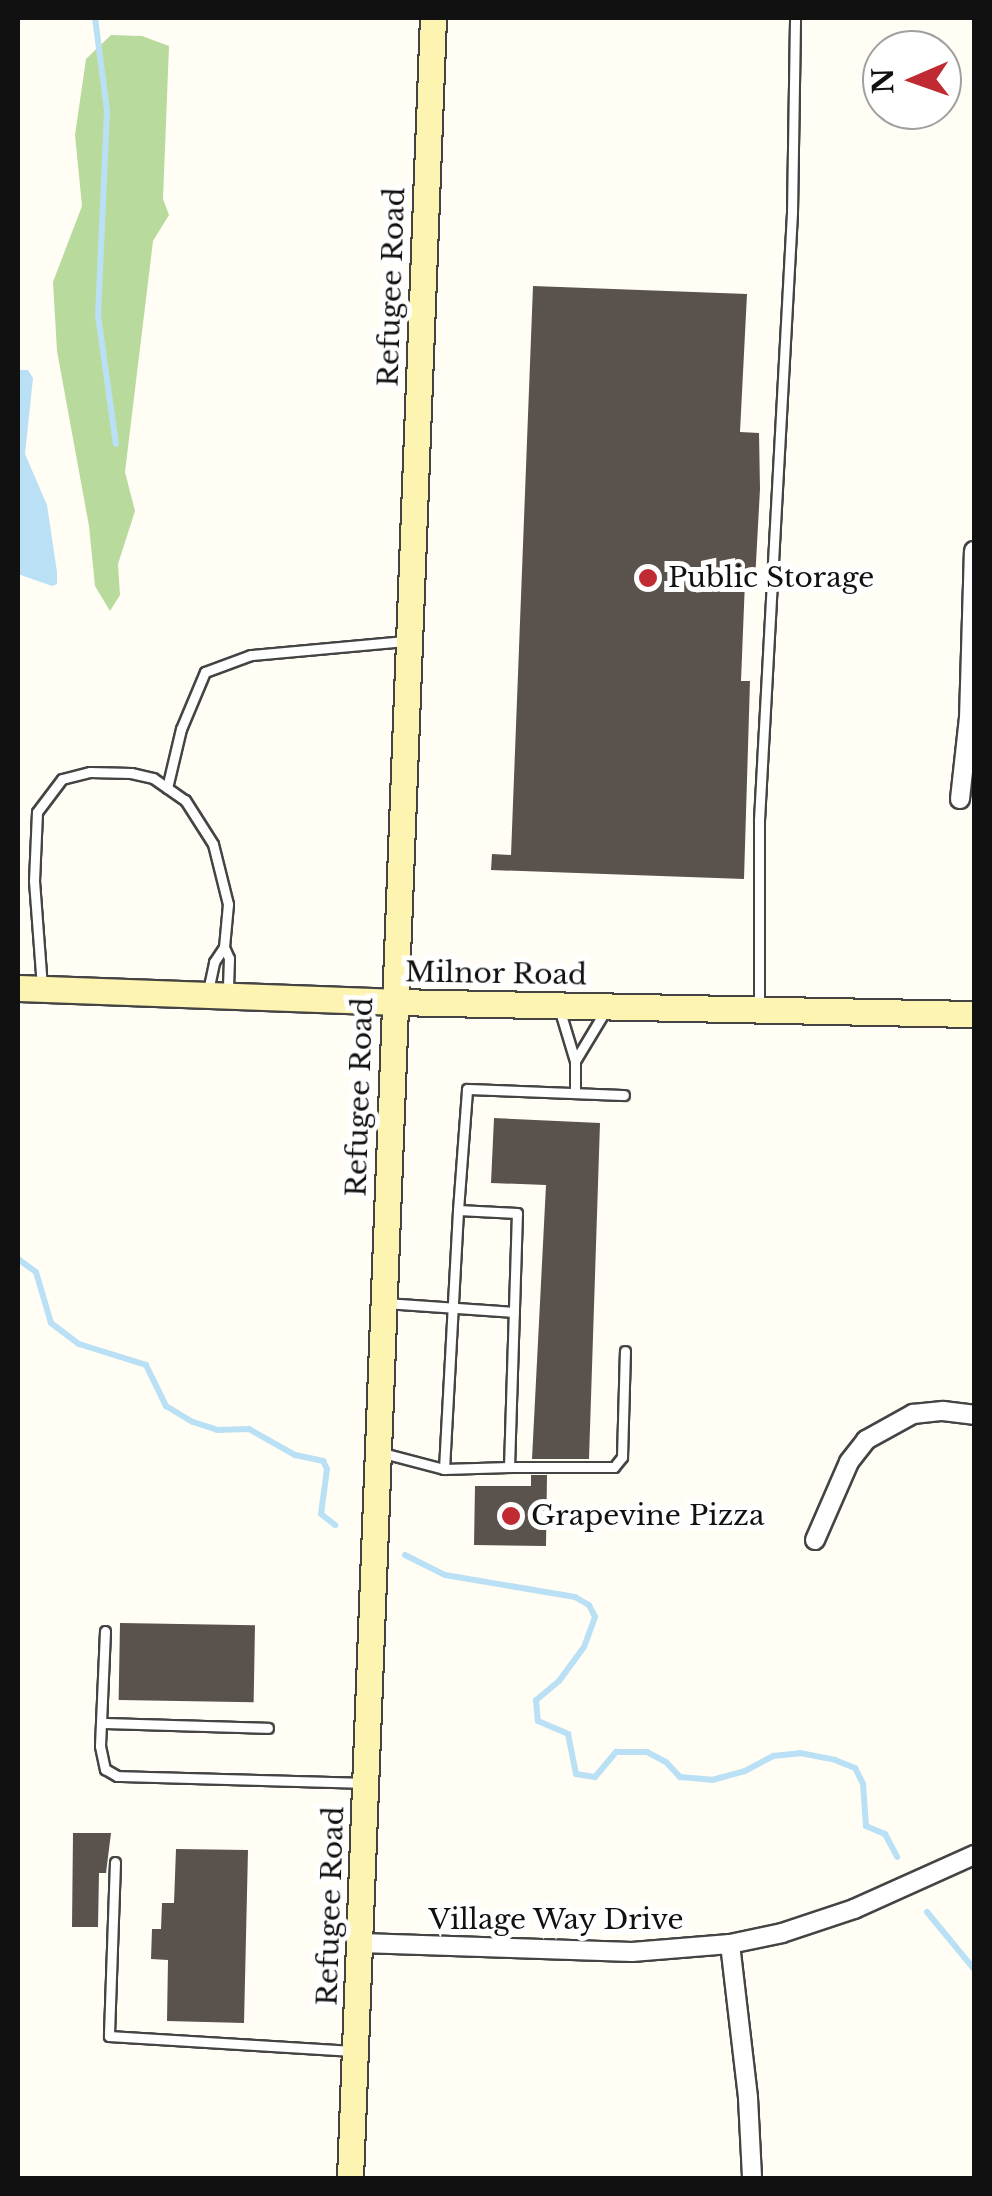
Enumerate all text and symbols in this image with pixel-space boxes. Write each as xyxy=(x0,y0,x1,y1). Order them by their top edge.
north arrow xyxy=(862,30,962,130)
text: N xyxy=(866,67,901,95)
street label: Refugee Road xyxy=(372,187,412,387)
place label: Public Storage xyxy=(668,561,874,595)
marker: Public Storage xyxy=(637,567,659,589)
street label: Milnor Road xyxy=(404,956,588,992)
street label: Refugee Road xyxy=(340,997,380,1197)
place label: Grapevine Pizza xyxy=(531,1499,764,1533)
marker: Grapevine Pizza xyxy=(500,1505,522,1527)
street label: Refugee Road xyxy=(311,1806,351,2006)
street label: Village Way Drive xyxy=(427,1903,685,1937)

